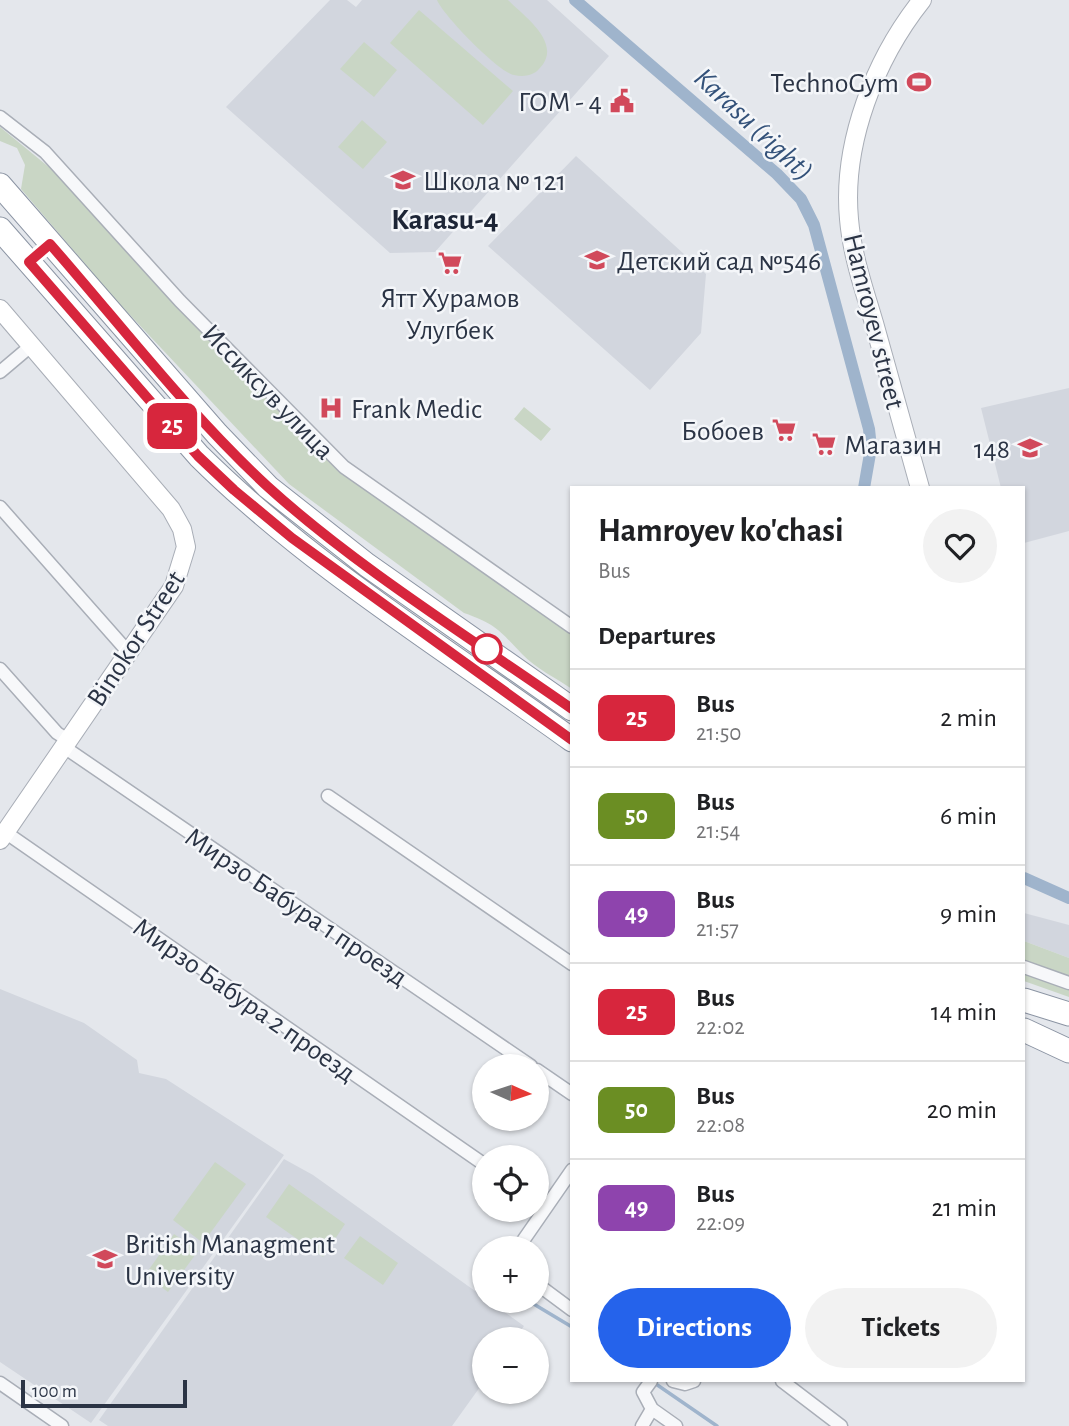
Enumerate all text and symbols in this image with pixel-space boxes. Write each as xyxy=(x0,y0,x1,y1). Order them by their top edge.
water label: Karasu (right) xyxy=(688,62,819,187)
sports icon: TechnoGym xyxy=(905,68,933,96)
place label: TechnoGym xyxy=(770,70,899,98)
public building icon: ГОМ - 4 xyxy=(608,87,636,115)
place label: ГОМ - 4 xyxy=(518,89,602,117)
school or university icon: Школа № 121 xyxy=(389,166,417,194)
place label: Школа № 121 xyxy=(423,168,566,196)
district label: Karasu-4 xyxy=(391,205,499,235)
street label: Hamroyev street xyxy=(838,231,908,412)
school or university icon: Детский сад №546 xyxy=(583,246,611,274)
place label: Детский сад №546 xyxy=(617,248,821,276)
supermarket icon: Ятт Хурамов Улугбек xyxy=(436,249,464,277)
place label: Ятт Хурамов Улугбек xyxy=(381,285,519,345)
street label: Иссиксув улица xyxy=(196,319,339,466)
hospital icon: Frank Medic xyxy=(317,394,345,422)
place label: Frank Medic xyxy=(351,396,482,424)
line badge: 25 xyxy=(140,403,204,449)
text: 25 xyxy=(161,414,183,438)
supermarket icon: Бобоев xyxy=(770,416,798,444)
place label: Бобоев xyxy=(681,418,764,446)
supermarket icon: Магазин xyxy=(810,430,838,458)
place label: Магазин xyxy=(844,432,942,460)
school or university icon: 148 xyxy=(1016,434,1044,462)
place label: 148 xyxy=(974,436,1010,464)
button: heart xyxy=(923,509,997,583)
text: Hamroyev ko'chasi xyxy=(598,515,844,548)
text: Bus xyxy=(598,560,631,583)
street label: Binokor Street xyxy=(83,566,191,712)
text: Departures xyxy=(598,623,716,649)
unlabelled marker xyxy=(472,634,502,664)
text: Bus xyxy=(696,691,735,717)
text: 2 min xyxy=(940,705,997,731)
text: 25 xyxy=(626,706,647,730)
text: 21:50 xyxy=(696,722,741,745)
text: Bus xyxy=(696,789,735,815)
text: 6 min xyxy=(940,803,997,829)
text: 50 xyxy=(625,804,648,828)
text: 21:54 xyxy=(696,820,740,843)
street label: Мирзо Бабура 1 проезд xyxy=(180,823,412,992)
text: Bus xyxy=(696,887,735,913)
text: 9 min xyxy=(940,901,997,927)
text: 49 xyxy=(625,902,648,926)
street label: Мирзо Бабура 2 проезд xyxy=(127,913,360,1088)
text: 21:57 xyxy=(696,918,739,941)
text: Bus xyxy=(696,985,735,1011)
text: 14 min xyxy=(931,999,997,1025)
text: 25 xyxy=(626,1000,647,1024)
text: 22:02 xyxy=(696,1016,745,1039)
north arrow xyxy=(472,1054,550,1130)
map controls xyxy=(472,1054,549,1404)
text: Bus xyxy=(696,1083,735,1109)
text: 20 min xyxy=(927,1097,997,1123)
text: 50 xyxy=(625,1098,648,1122)
text: 22:08 xyxy=(696,1114,745,1137)
button: locate xyxy=(472,1145,549,1222)
text: Bus xyxy=(696,1181,735,1207)
text: 21 min xyxy=(931,1195,997,1221)
text: 49 xyxy=(625,1196,648,1220)
text: 22:09 xyxy=(696,1212,745,1235)
place label: British Managment University xyxy=(125,1231,335,1291)
button: + xyxy=(472,1236,549,1313)
school or university icon: British Managment University xyxy=(91,1245,119,1273)
button: Directions xyxy=(598,1288,791,1368)
button: Tickets xyxy=(805,1288,997,1368)
button: − xyxy=(472,1327,549,1404)
scale bar xyxy=(21,1377,187,1409)
text: 100 m xyxy=(32,1382,77,1401)

